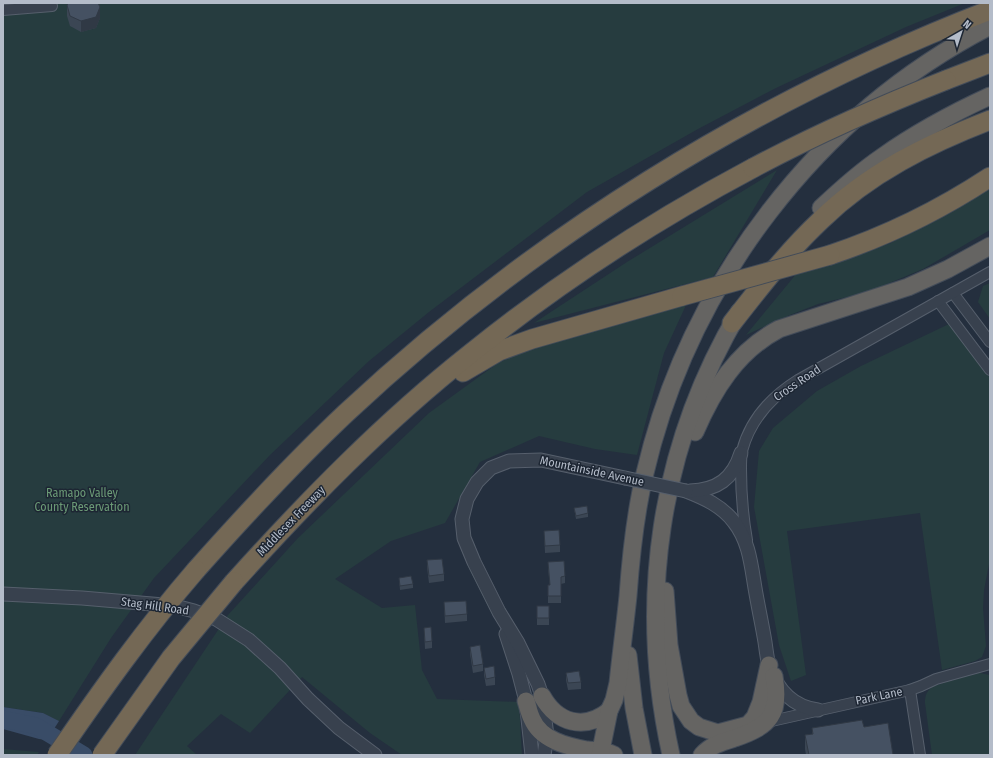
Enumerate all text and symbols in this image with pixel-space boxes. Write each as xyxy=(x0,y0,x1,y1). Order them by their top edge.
north arrow xyxy=(941,12,981,52)
text: N xyxy=(960,17,974,32)
street label: Cross Road xyxy=(771,362,823,404)
street label: Mountainside Avenue xyxy=(539,453,645,489)
street label: Middlesex Freeway xyxy=(254,483,328,559)
park label: Ramapo Valley County Reservation xyxy=(35,486,130,514)
street label: Stag Hill Road xyxy=(120,594,190,618)
street label: Park Lane xyxy=(854,684,904,708)

